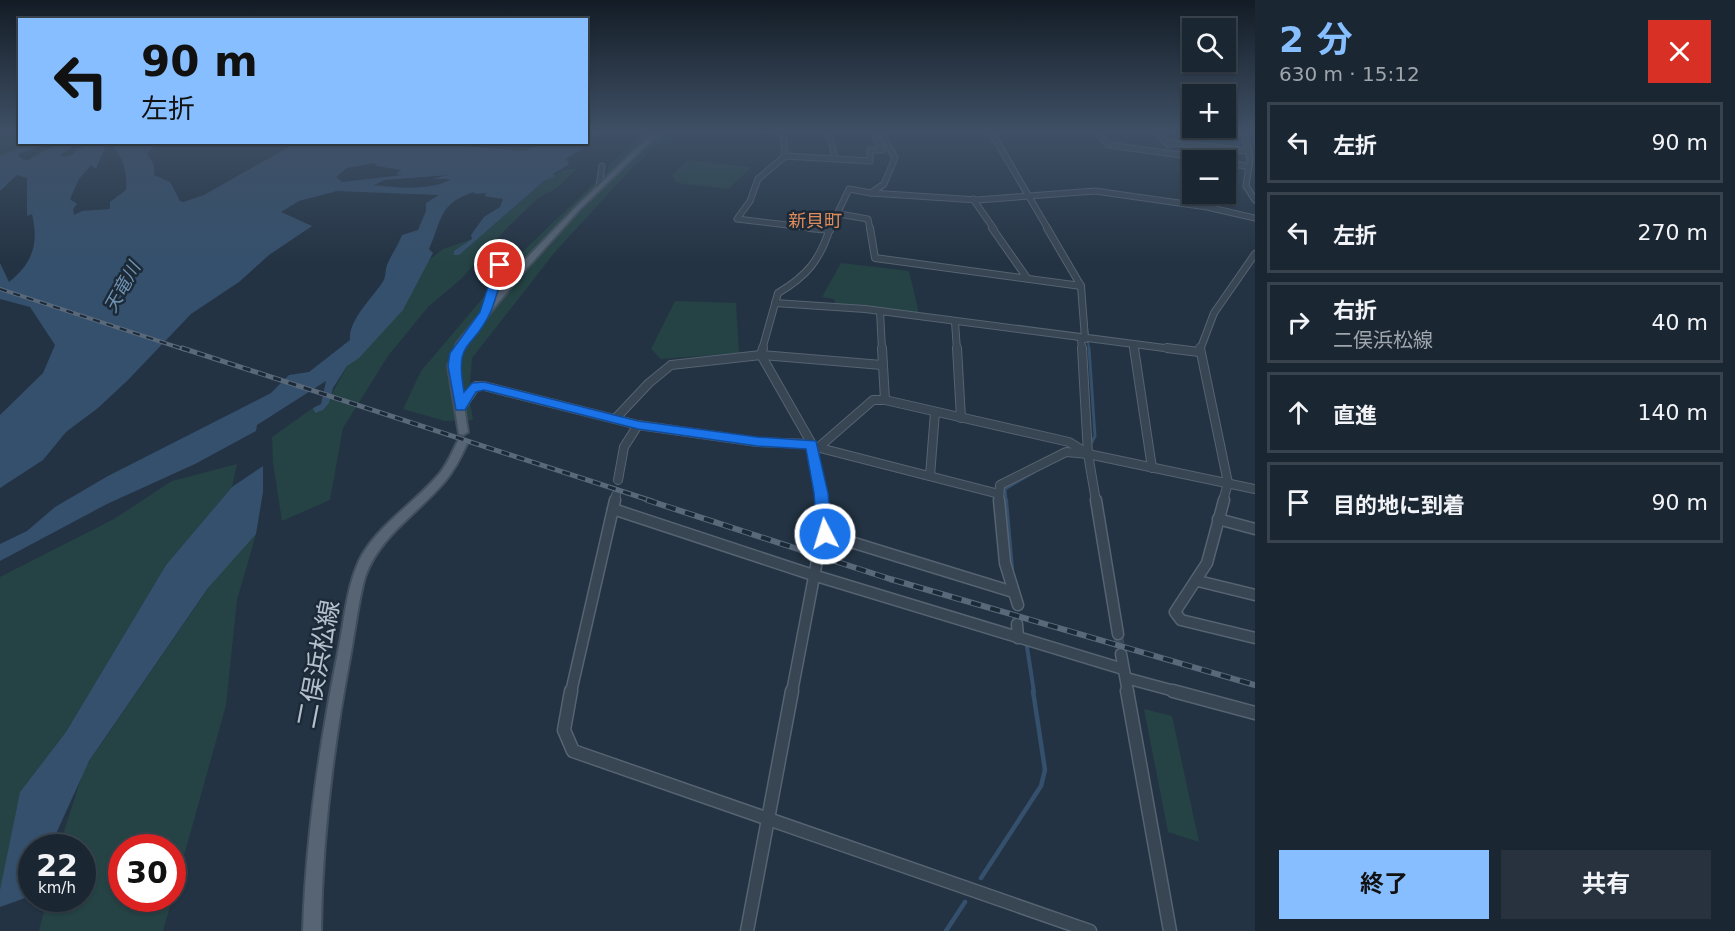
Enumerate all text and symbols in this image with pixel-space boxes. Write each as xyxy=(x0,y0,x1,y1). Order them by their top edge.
map controls xyxy=(1182,18,1236,204)
button: search xyxy=(1182,18,1236,72)
text: 2 分 xyxy=(1279,19,1353,60)
button: close xyxy=(1648,20,1711,83)
text: 90 m xyxy=(141,37,258,86)
icon: left xyxy=(42,42,120,120)
text: 630 m · 15:12 xyxy=(1279,62,1420,86)
button: + xyxy=(1182,84,1236,138)
text: 左折 xyxy=(141,93,195,124)
icon: left xyxy=(1282,126,1315,159)
text: 90 m xyxy=(1652,130,1708,155)
text: 左折 xyxy=(1333,133,1377,158)
button: − xyxy=(1182,150,1236,204)
district label: 新貝町 xyxy=(788,210,842,231)
icon: left xyxy=(1282,216,1315,249)
text: 270 m xyxy=(1638,220,1708,245)
text: 左折 xyxy=(1333,223,1377,248)
pin xyxy=(474,239,525,290)
icon: arrive xyxy=(483,248,516,281)
water label: 天竜川 xyxy=(100,257,145,316)
text: 右折 xyxy=(1333,298,1377,323)
icon: right xyxy=(1282,306,1315,339)
text: 40 m xyxy=(1652,310,1708,335)
text: 二俣浜松線 xyxy=(1333,328,1433,352)
icon: ahead xyxy=(1282,396,1315,429)
text: 140 m xyxy=(1638,400,1708,425)
text: 直進 xyxy=(1333,403,1377,428)
icon: arrive xyxy=(1282,486,1315,519)
text: 90 m xyxy=(1652,490,1708,515)
text: 目的地に到着 xyxy=(1333,493,1465,518)
position arrow xyxy=(793,502,857,566)
street label: 二俣浜松線 xyxy=(291,597,345,731)
speed limit sign: 30 xyxy=(108,834,186,912)
text: 22 xyxy=(36,848,78,883)
button: 終了 xyxy=(1279,850,1489,919)
button: 共有 xyxy=(1501,850,1711,919)
text: km/h xyxy=(38,879,76,897)

